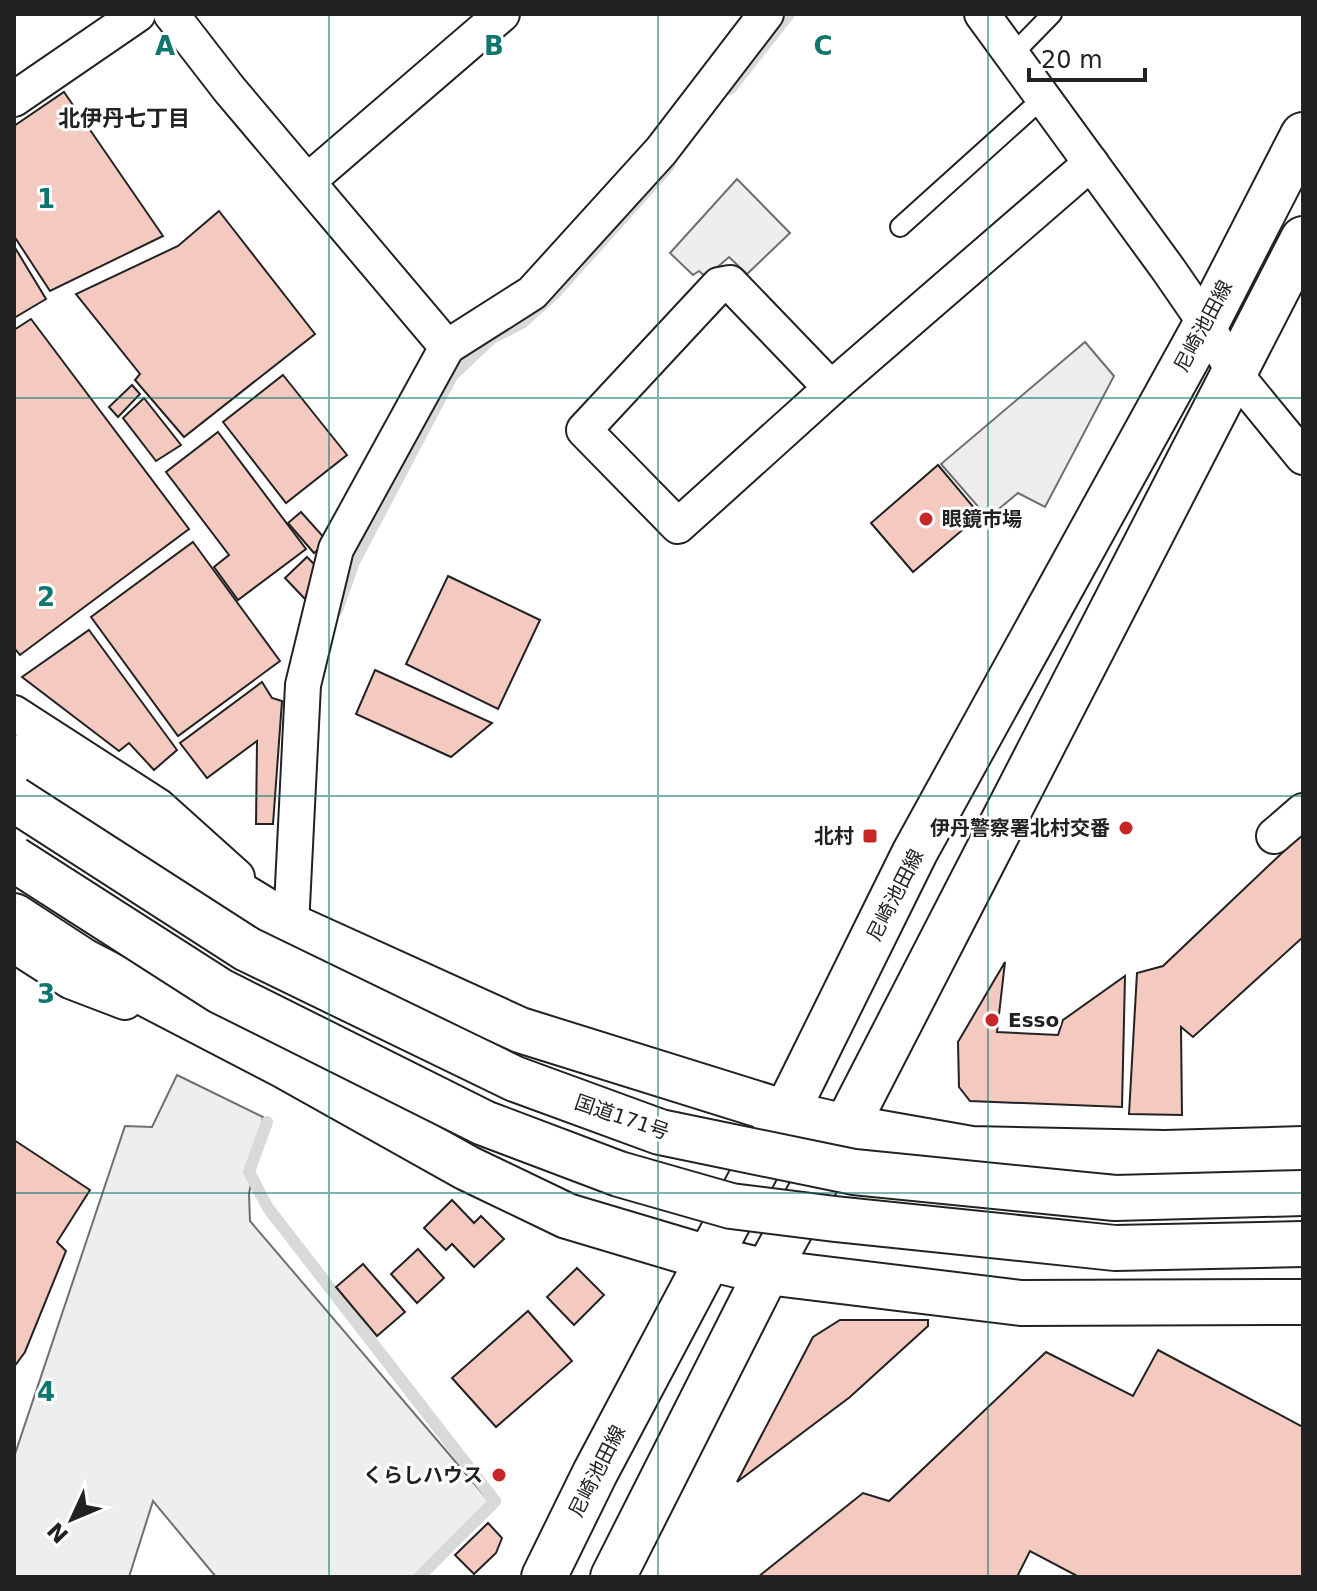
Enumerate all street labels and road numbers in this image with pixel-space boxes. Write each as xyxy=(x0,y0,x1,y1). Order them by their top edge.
street label: 尼崎池田線 xyxy=(1169,276,1237,376)
street label: 尼崎池田線 xyxy=(862,845,928,945)
street label: 国道171号 xyxy=(572,1090,672,1144)
street label: 尼崎池田線 xyxy=(564,1421,630,1521)

